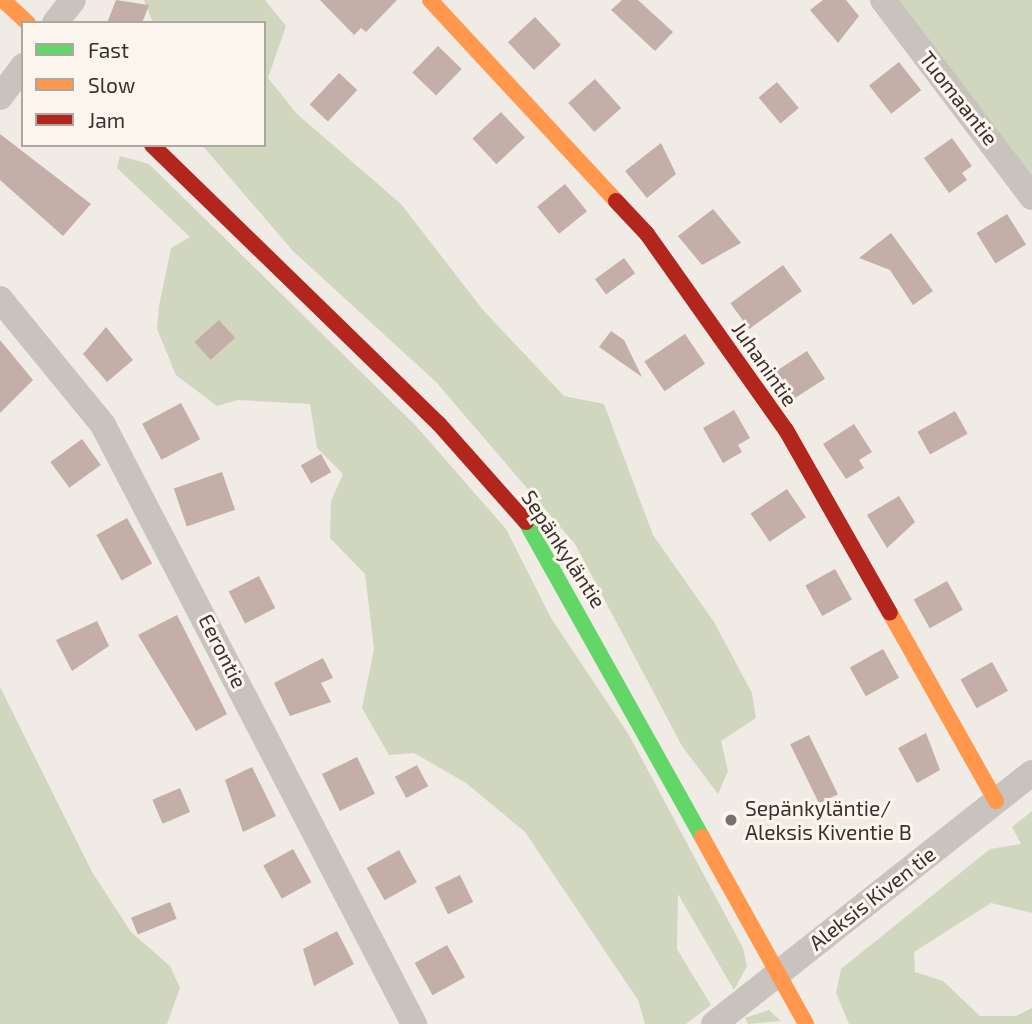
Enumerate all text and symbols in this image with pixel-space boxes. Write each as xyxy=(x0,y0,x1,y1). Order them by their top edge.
legend xyxy=(21,21,266,147)
text: Fast xyxy=(88,37,129,62)
street label: Tuomaantie xyxy=(914,46,1004,150)
text: Slow xyxy=(88,72,135,97)
text: Jam xyxy=(88,107,125,132)
street label: Juhanintie xyxy=(727,317,803,411)
street label: Sepänkyläntie xyxy=(517,485,611,613)
street label: Eerontie xyxy=(194,610,252,692)
place label: Sepänkyläntie/ Aleksis Kiventie B xyxy=(745,795,912,845)
marker: Sepänkyläntie/ Aleksis Kiventie B xyxy=(723,812,739,828)
street label: Aleksis Kiven tie xyxy=(804,841,940,955)

